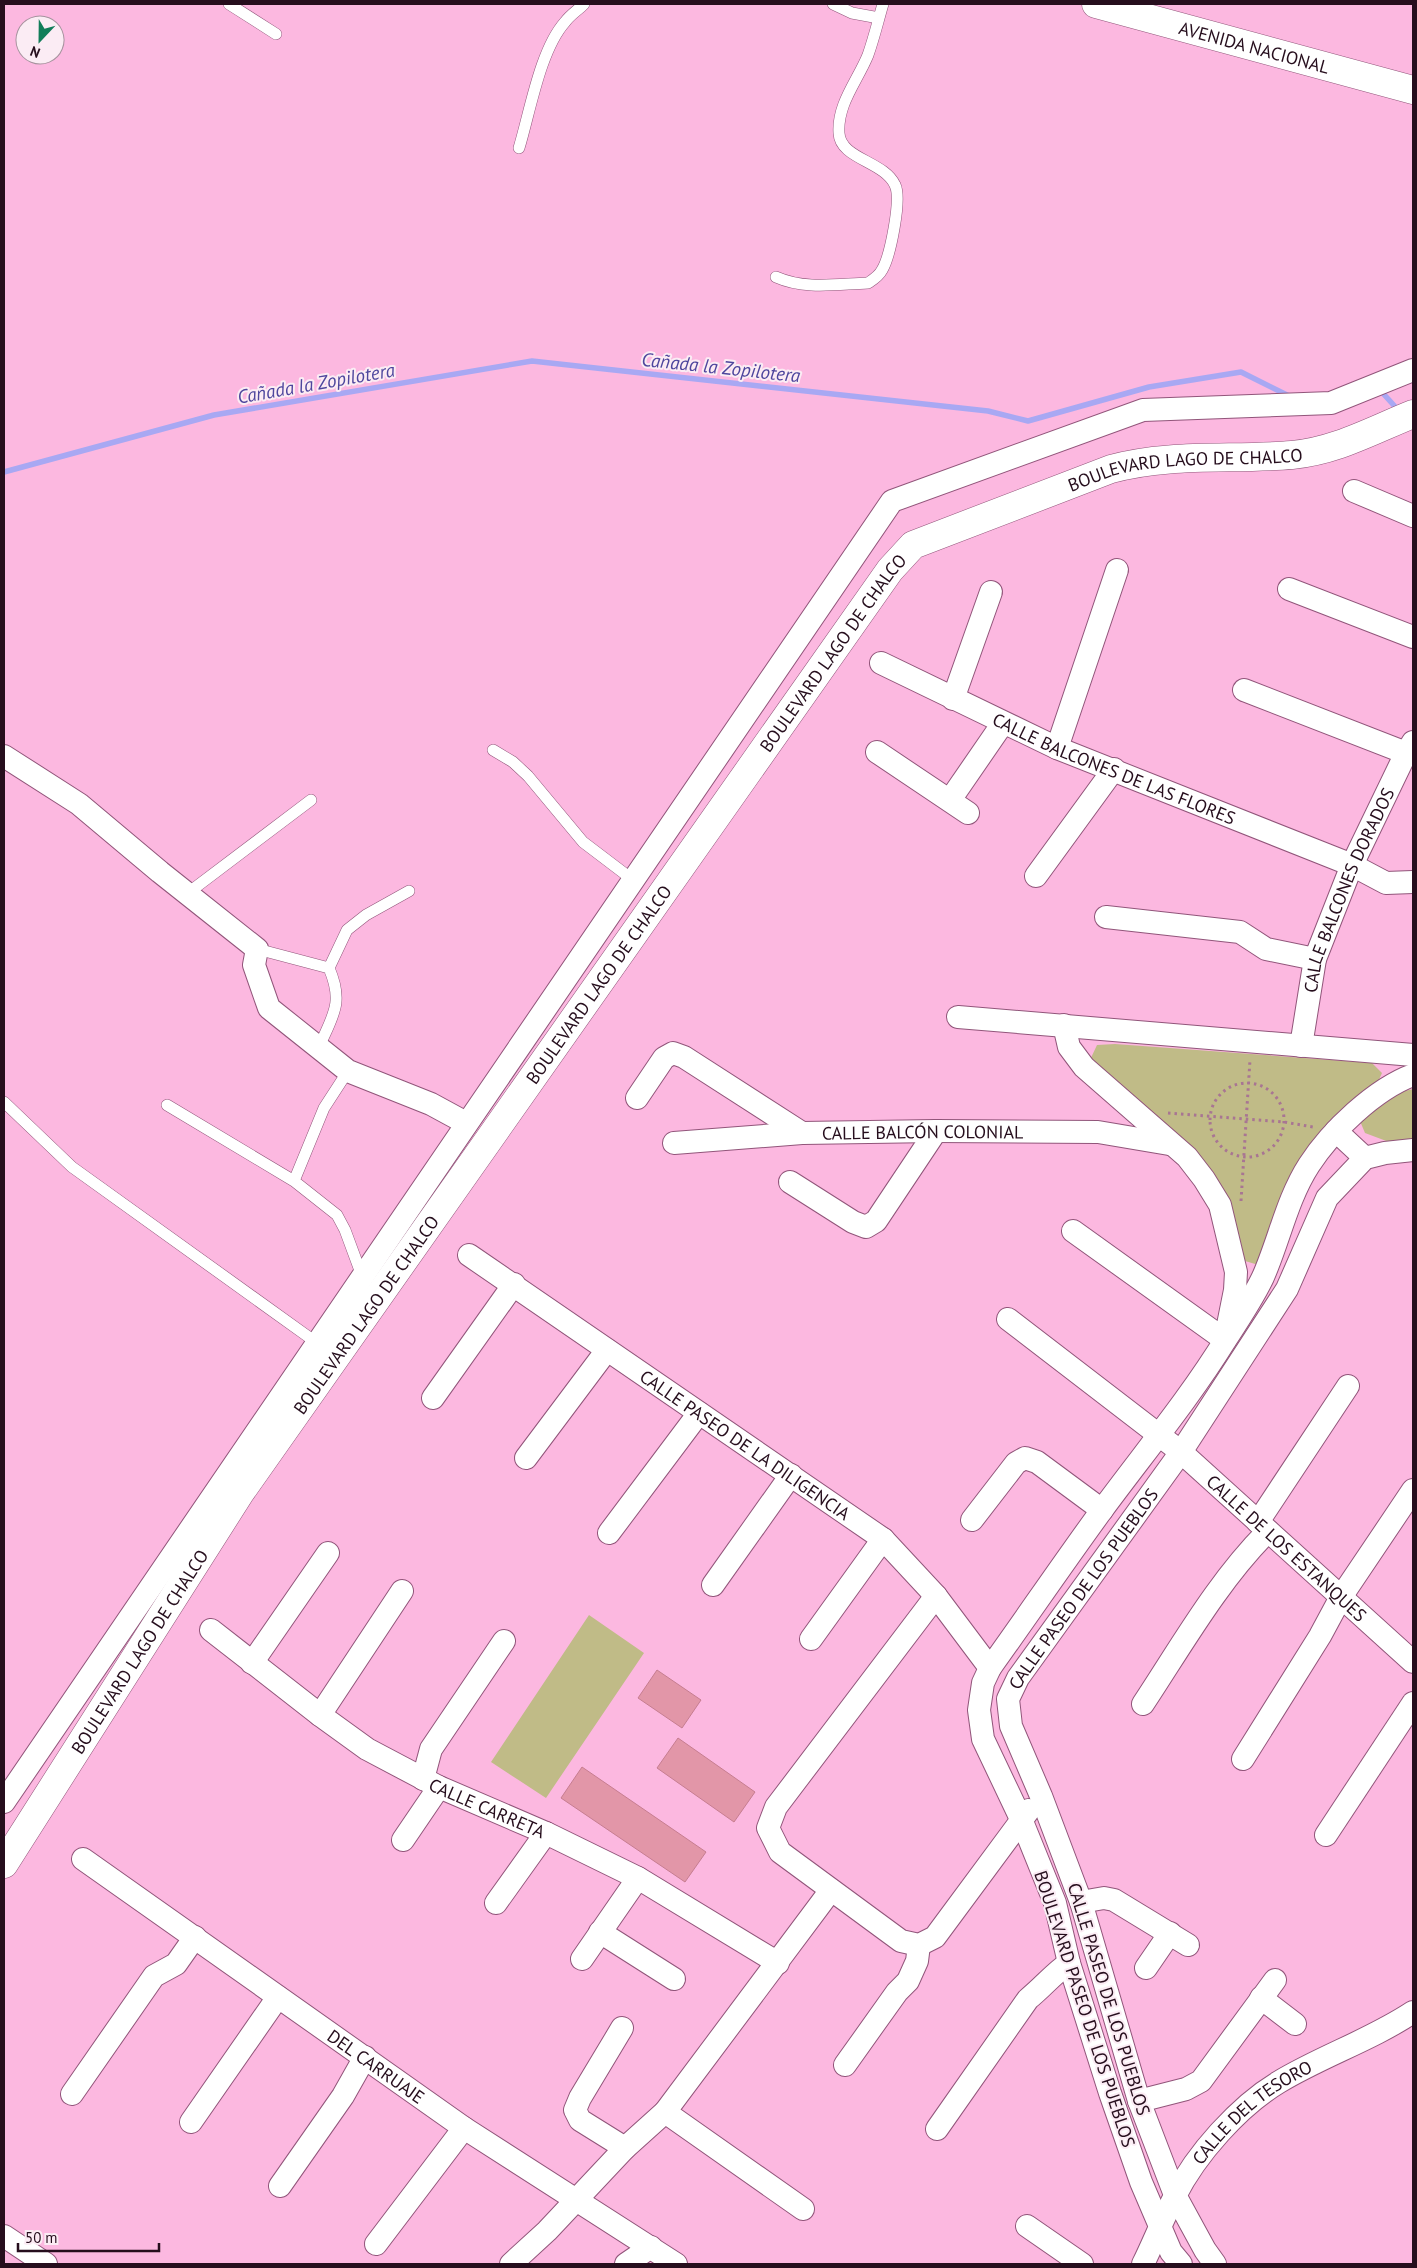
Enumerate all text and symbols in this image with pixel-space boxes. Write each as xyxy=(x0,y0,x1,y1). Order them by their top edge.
north arrow xyxy=(15,15,65,65)
street label: AVENIDA NACIONAL xyxy=(1176,16,1332,78)
text: N xyxy=(27,42,43,62)
water label: Cañada la Zopilotera xyxy=(641,347,802,387)
water label: Cañada la Zopilotera xyxy=(235,357,397,409)
street label: BOULEVARD LAGO DE CHALCO xyxy=(1064,442,1304,496)
street label: BOULEVARD LAGO DE CHALCO xyxy=(754,549,911,756)
street label: CALLE BALCONES DE LAS FLORES xyxy=(989,707,1239,829)
street label: CALLE BALCONES DORADOS xyxy=(1298,784,1399,994)
street label: BOULEVARD LAGO DE CHALCO xyxy=(520,880,676,1088)
street label: CALLE BALCÓN COLONIAL xyxy=(822,1119,1023,1144)
street label: BOULEVARD LAGO DE CHALCO xyxy=(288,1211,444,1418)
street label: CALLE PASEO DE LA DILIGENCIA xyxy=(636,1364,855,1525)
street label: CALLE DE LOS ESTANQUES xyxy=(1202,1469,1372,1626)
street label: CALLE PASEO DE LOS PUEBLOS xyxy=(1003,1484,1163,1693)
street label: BOULEVARD LAGO DE CHALCO xyxy=(66,1545,213,1758)
street label: CALLE CARRETA xyxy=(425,1772,549,1843)
street label: BOULEVARD PASEO DE LOS PUEBLOS xyxy=(1029,1868,1141,2150)
street label: CALLE PASEO DE LOS PUEBLOS xyxy=(1063,1880,1155,2118)
street label: DEL CARRUAJE xyxy=(323,2024,429,2108)
street label: CALLE DEL TESORO xyxy=(1187,2055,1315,2169)
scale bar xyxy=(18,2220,159,2252)
text: 50 m xyxy=(25,2228,58,2247)

